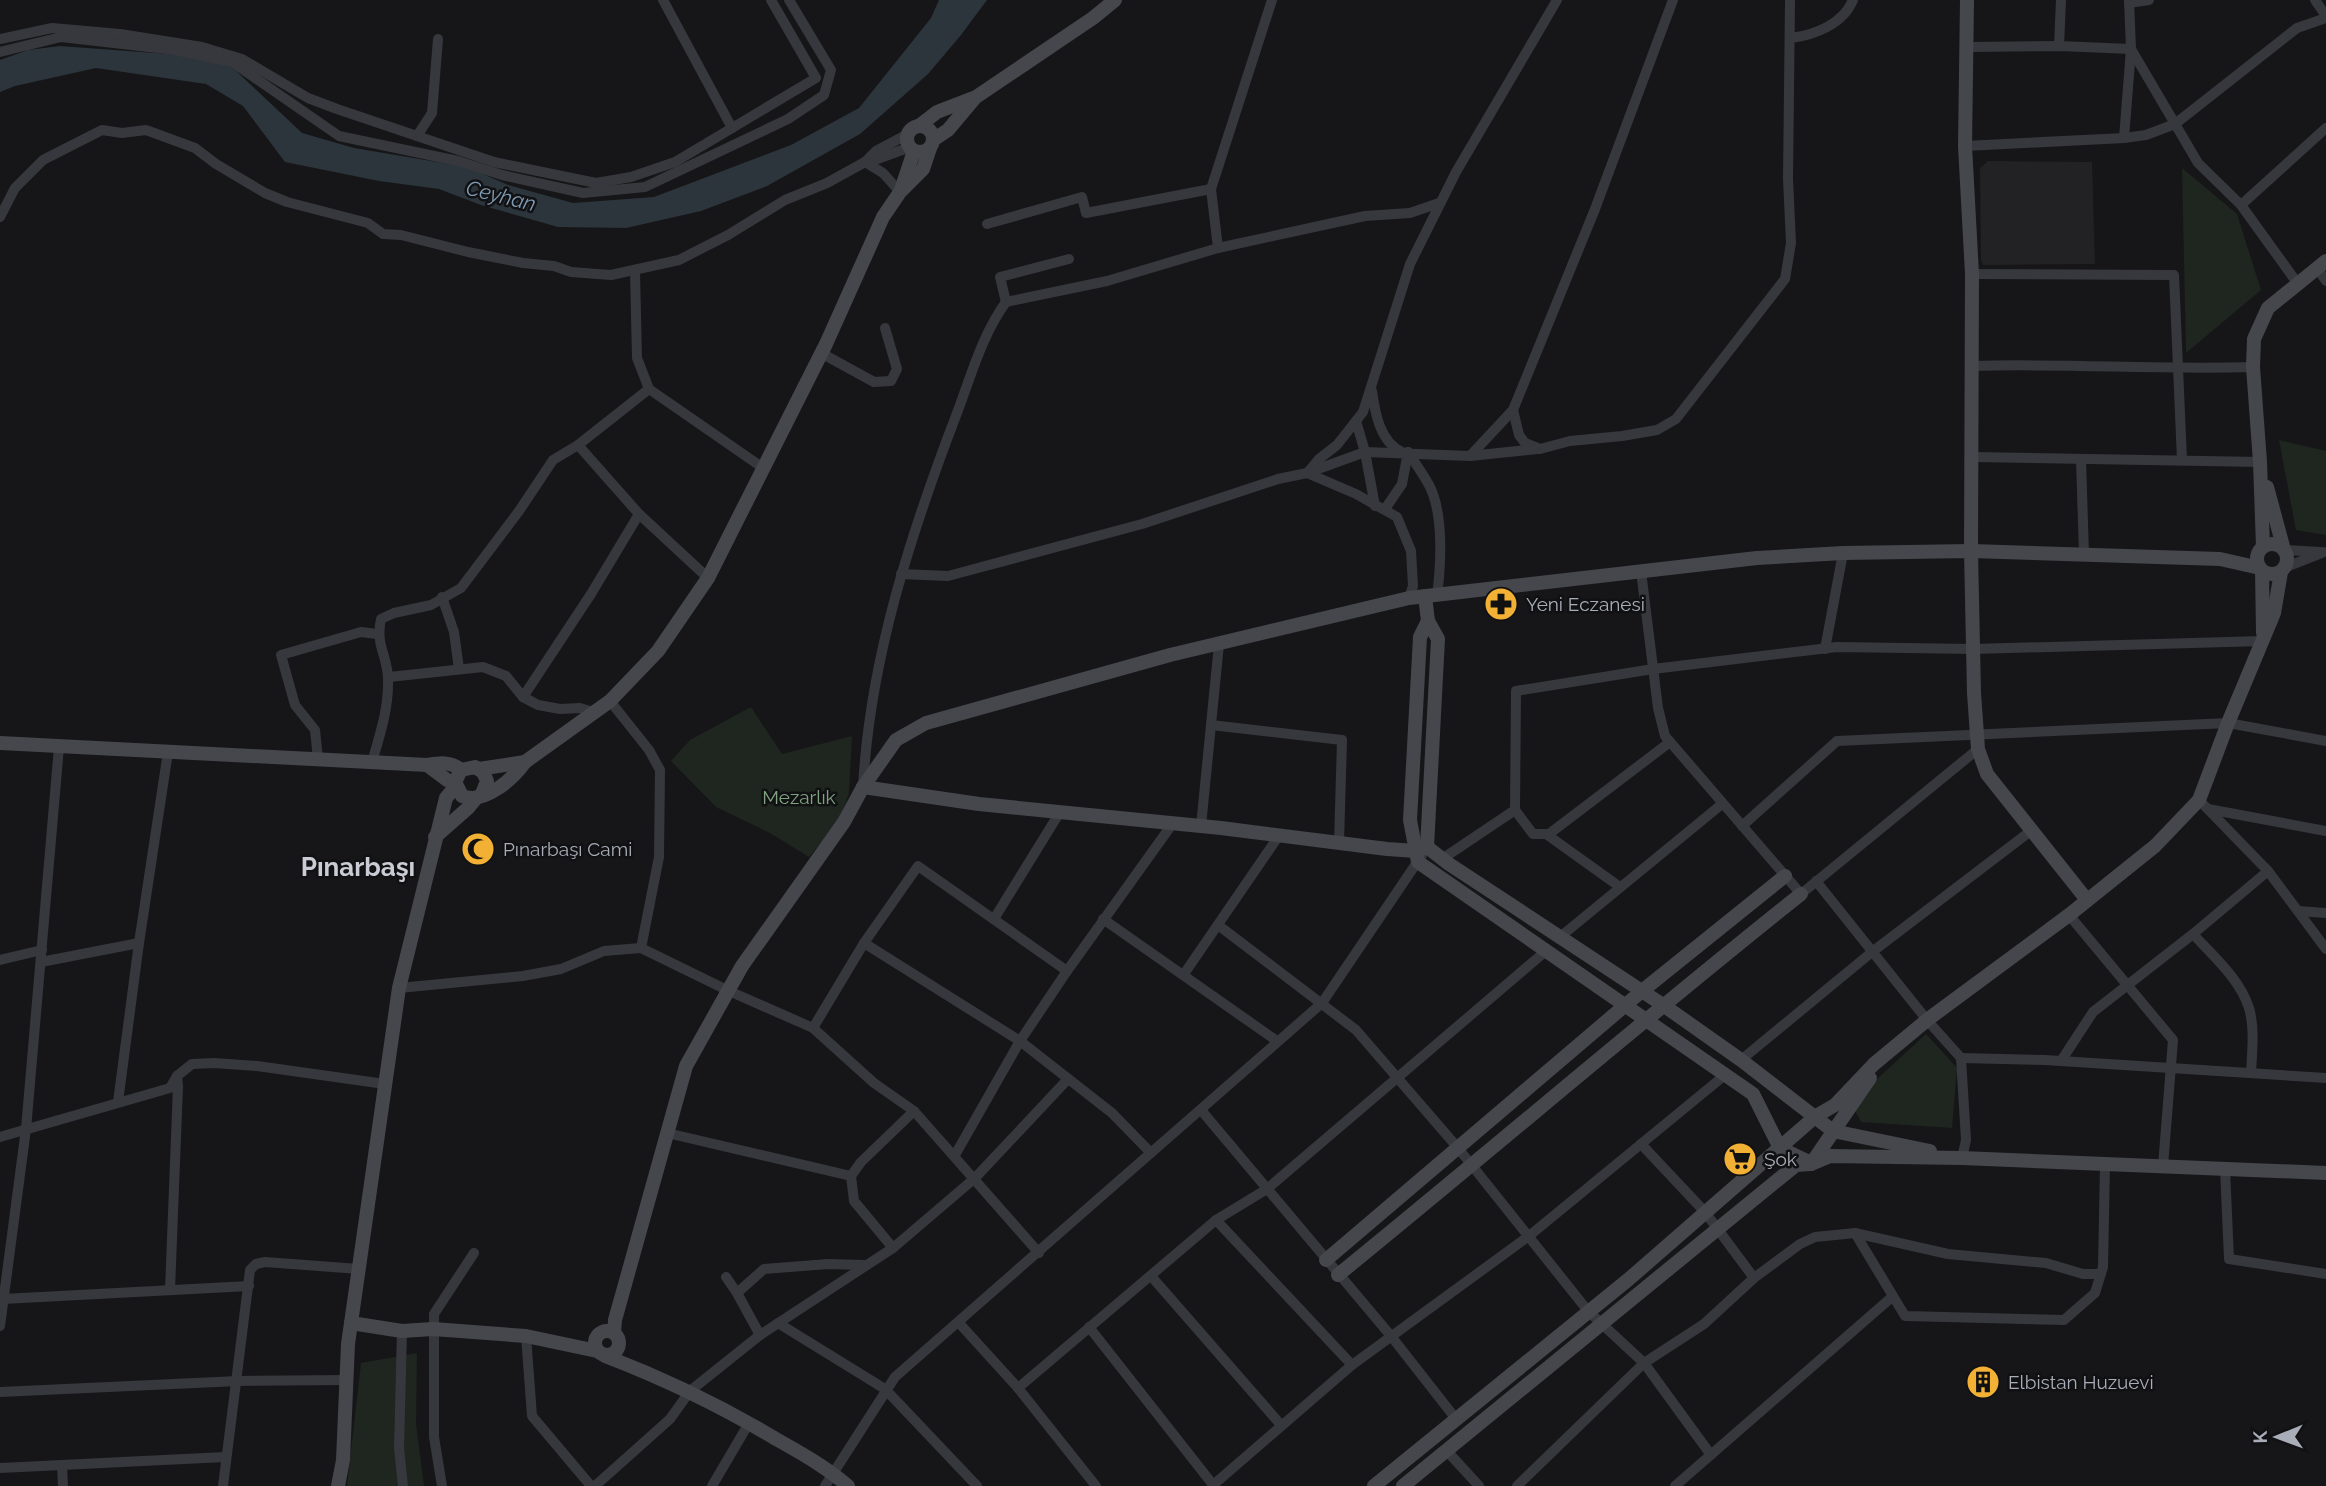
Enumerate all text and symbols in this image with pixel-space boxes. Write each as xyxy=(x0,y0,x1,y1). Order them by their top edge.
water label: Ceyhan xyxy=(464,175,539,216)
pharmacy icon: Yeni Eczanesi xyxy=(1482,585,1520,623)
place label: Yeni Eczanesi xyxy=(1526,593,1645,615)
park label: Mezarlık xyxy=(762,786,836,808)
mosque icon: Pınarbaşı Cami xyxy=(459,830,497,868)
place label: Pınarbaşı Cami xyxy=(503,838,632,860)
district label: Pınarbaşı xyxy=(301,852,415,882)
supermarket icon: Şok xyxy=(1721,1140,1759,1178)
place label: Şok xyxy=(1764,1148,1797,1170)
building icon: Elbistan Huzuevi xyxy=(1964,1363,2002,1401)
place label: Elbistan Huzuevi xyxy=(2008,1371,2154,1393)
north arrow xyxy=(2242,1402,2312,1472)
text: K xyxy=(2249,1430,2271,1444)

